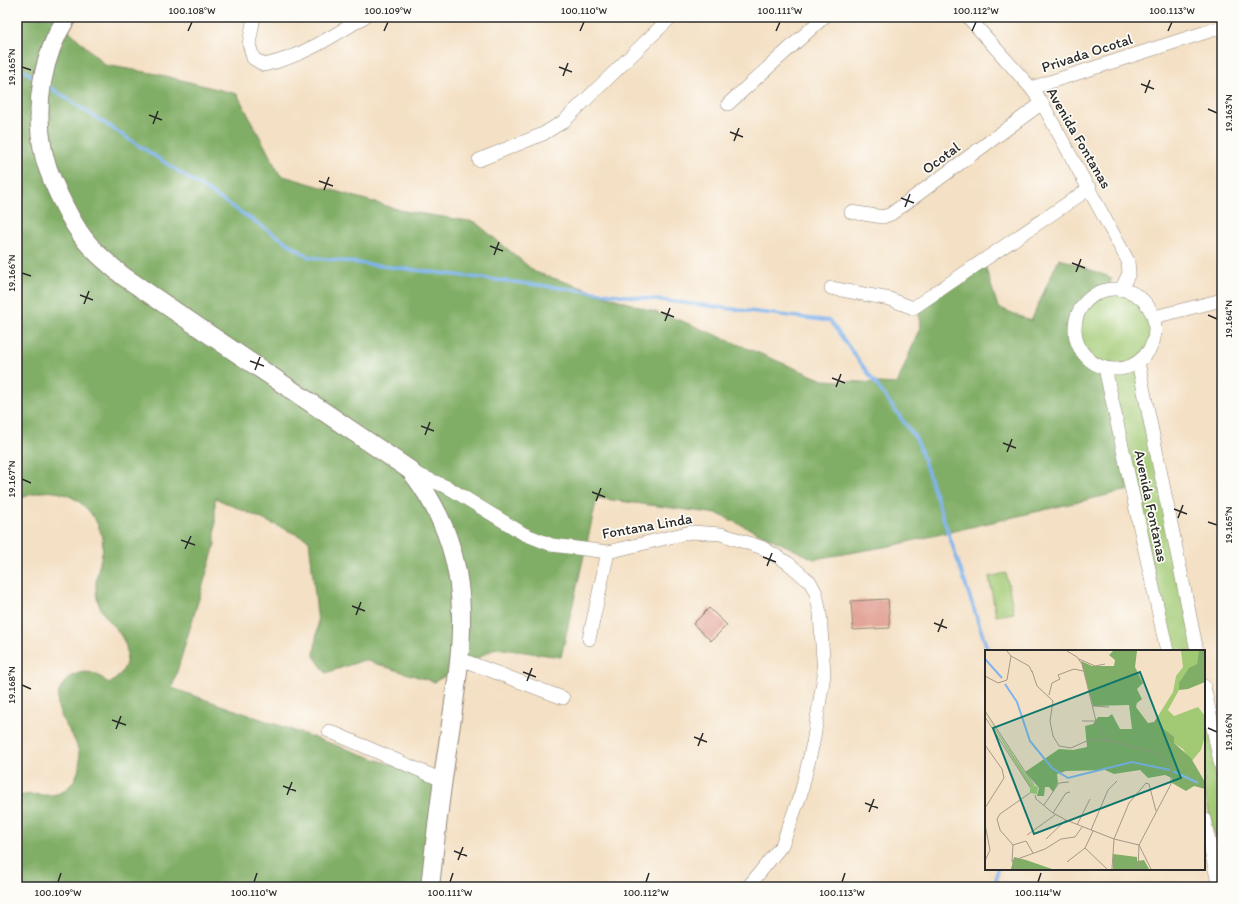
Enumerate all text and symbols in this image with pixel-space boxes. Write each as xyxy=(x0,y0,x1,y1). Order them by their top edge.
text: 100.108°W xyxy=(168,4,216,17)
text: 100.109°W xyxy=(365,4,412,17)
text: 100.110°W xyxy=(561,4,608,17)
text: 100.111°W xyxy=(758,4,803,17)
text: 100.112°W xyxy=(953,4,999,17)
text: 100.113°W xyxy=(1149,4,1195,17)
street label: Privada Ocotal xyxy=(1039,30,1136,76)
text: 19.165°N xyxy=(5,48,18,86)
street label: Avenida Fontanas xyxy=(1043,84,1115,192)
text: 19.163°N xyxy=(1222,94,1235,132)
street label: Ocotal xyxy=(919,138,964,178)
text: 19.166°N xyxy=(5,254,18,292)
text: 19.164°N xyxy=(1222,300,1235,338)
street label: Avenida Fontanas xyxy=(1130,448,1172,564)
text: 19.167°N xyxy=(5,460,18,497)
text: 19.165°N xyxy=(1222,506,1235,544)
street label: Fontana Linda xyxy=(600,509,694,543)
inset map xyxy=(985,650,1205,870)
text: 19.168°N xyxy=(5,666,18,704)
text: 19.166°N xyxy=(1222,713,1235,751)
text: 100.109°W xyxy=(35,886,82,899)
text: 100.110°W xyxy=(231,886,278,899)
text: 100.111°W xyxy=(428,886,473,899)
text: 100.112°W xyxy=(623,886,669,899)
text: 100.113°W xyxy=(819,886,865,899)
text: 100.114°W xyxy=(1015,886,1062,899)

